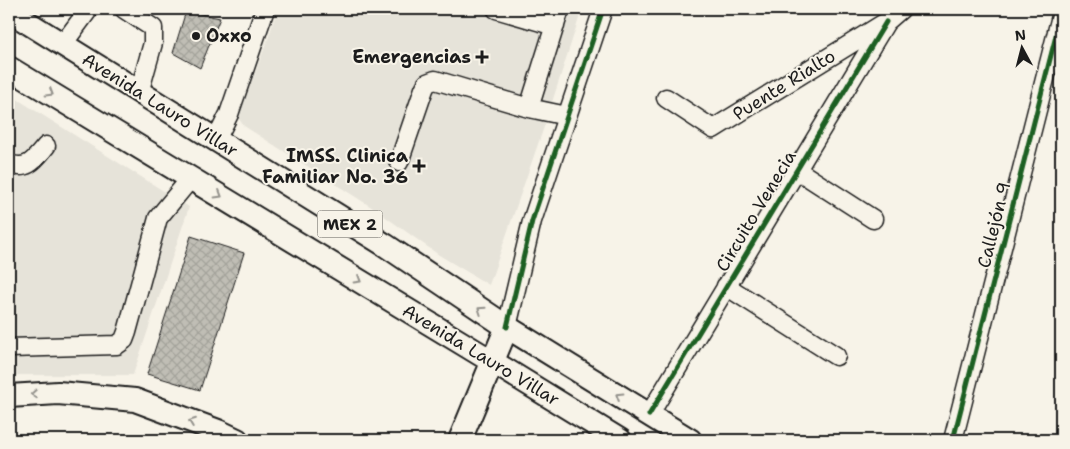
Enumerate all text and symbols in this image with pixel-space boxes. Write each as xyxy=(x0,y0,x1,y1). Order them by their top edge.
north arrow xyxy=(998,22,1048,72)
place label: Oxxo xyxy=(206,24,252,48)
text: N xyxy=(1014,25,1027,45)
marker: Oxxo xyxy=(190,30,202,42)
street label: Puente Rialto xyxy=(728,44,840,126)
place label: Emergencias xyxy=(352,45,471,69)
street label: Avenida Lauro Villar xyxy=(78,47,242,163)
marker: Emergencias xyxy=(475,50,489,64)
one-way arrow xyxy=(45,86,54,96)
place label: IMSS. Clinica Familiar No. 36 xyxy=(262,144,409,189)
street label: Circuito Venecia xyxy=(710,146,802,276)
marker: IMSS. Clinica Familiar No. 36 xyxy=(412,159,426,173)
street label: Callejón 9 xyxy=(972,180,1016,270)
one-way arrow xyxy=(214,189,223,199)
road number: MEX 2 xyxy=(318,210,382,238)
one-way arrow xyxy=(353,273,362,283)
street label: Avenida Lauro Villar xyxy=(398,299,564,411)
one-way arrow xyxy=(478,307,487,316)
one-way arrow xyxy=(30,389,38,400)
one-way arrow xyxy=(615,393,624,403)
one-way arrow xyxy=(188,417,197,428)

